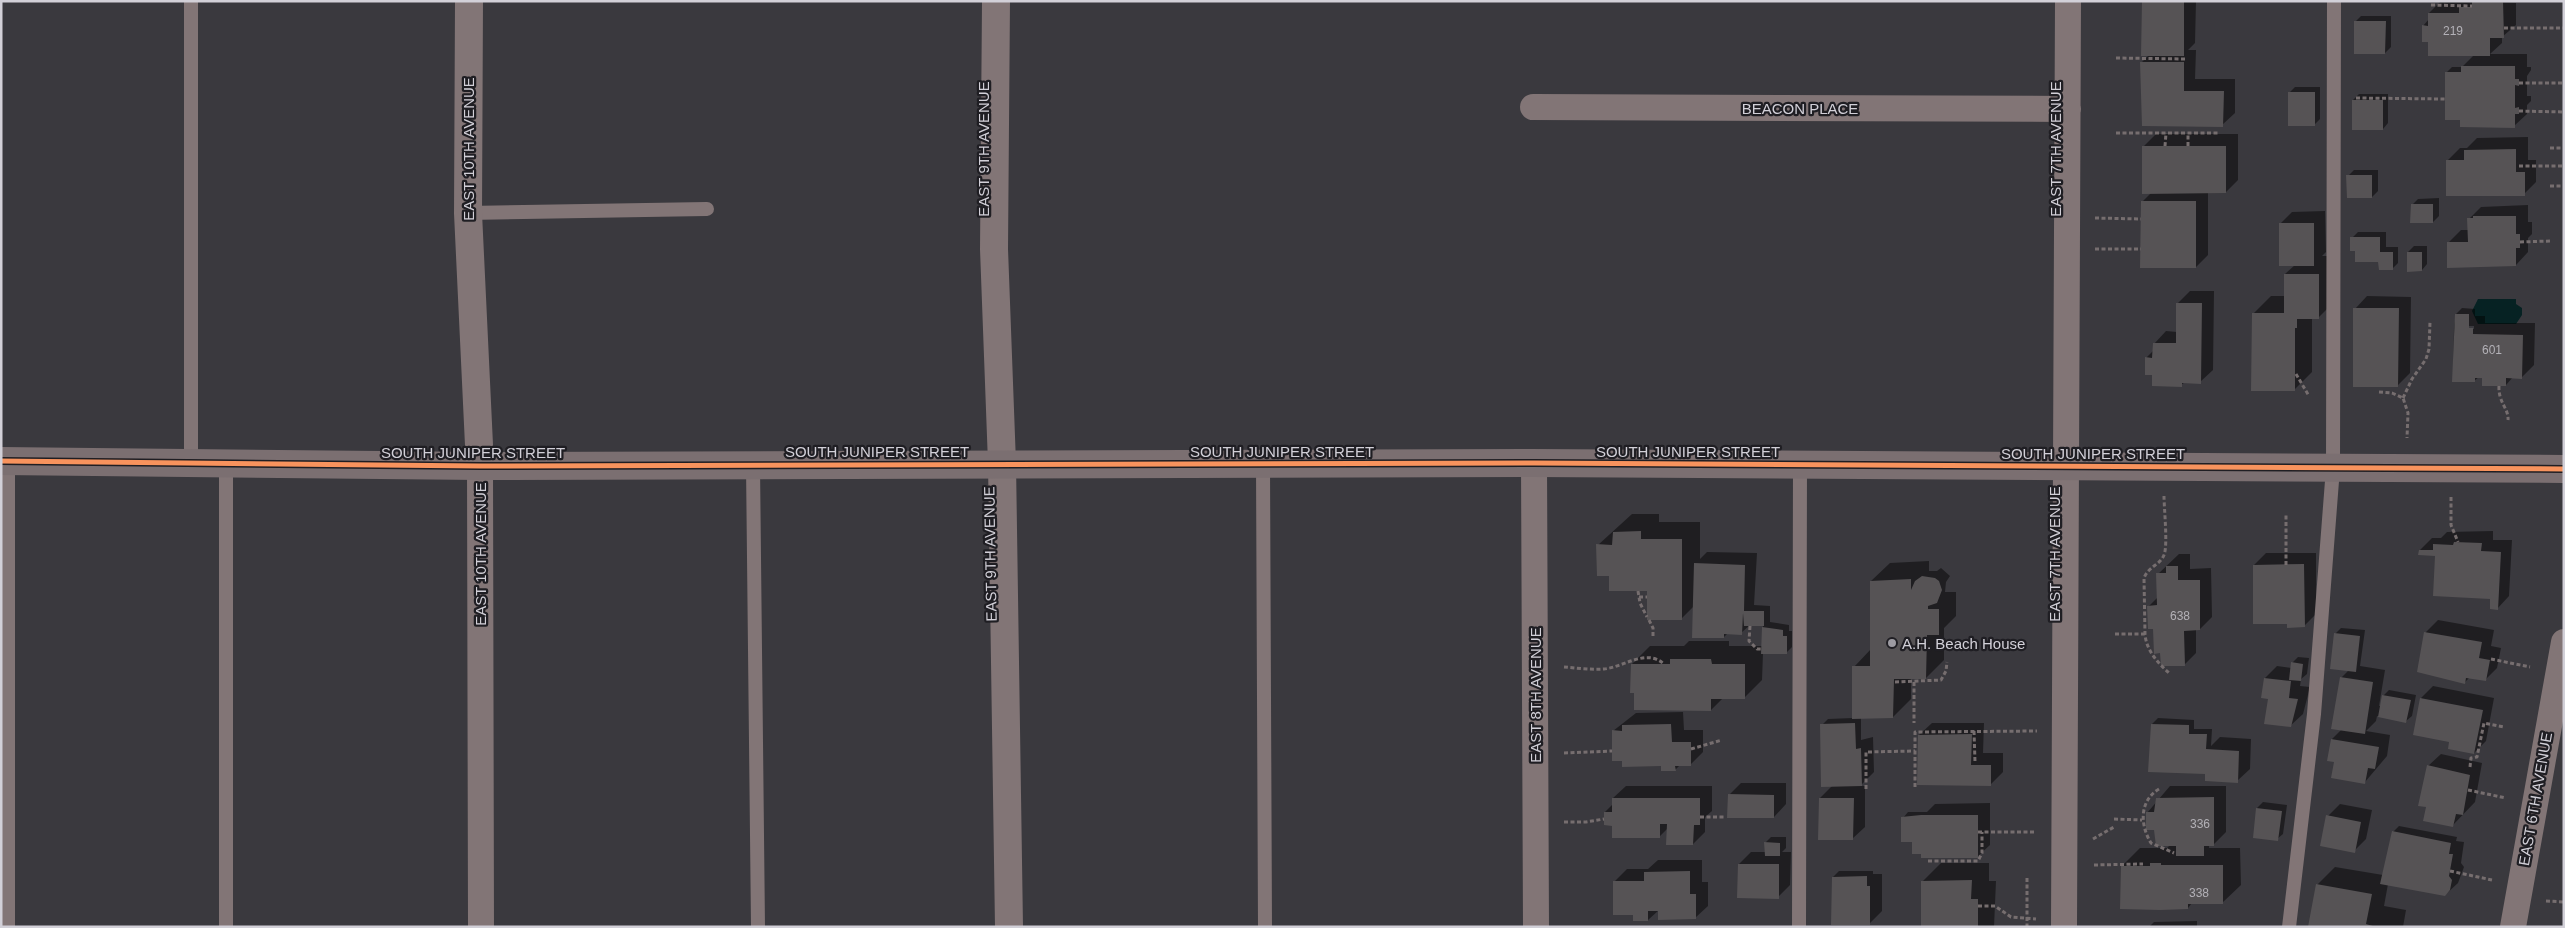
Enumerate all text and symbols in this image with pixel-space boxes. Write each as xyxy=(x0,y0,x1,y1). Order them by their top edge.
house number: 219 xyxy=(2443,24,2463,38)
street label: EAST 10TH AVENUE xyxy=(460,77,477,221)
street label: EAST 9TH AVENUE xyxy=(975,81,992,217)
street label: EAST 7TH AVENUE xyxy=(2047,81,2064,217)
street label: BEACON PLACE xyxy=(1742,100,1858,117)
house number: 601 xyxy=(2482,343,2502,357)
street label: SOUTH JUNIPER STREET xyxy=(785,443,969,460)
street label: SOUTH JUNIPER STREET xyxy=(1190,443,1374,460)
street label: SOUTH JUNIPER STREET xyxy=(1596,443,1780,460)
street label: SOUTH JUNIPER STREET xyxy=(381,444,565,461)
street label: SOUTH JUNIPER STREET xyxy=(2001,445,2185,462)
street label: EAST 10TH AVENUE xyxy=(472,482,489,626)
street label: EAST 9TH AVENUE xyxy=(980,486,1000,622)
street label: EAST 7TH AVENUE xyxy=(2046,486,2063,622)
house number: 638 xyxy=(2170,609,2190,623)
street label: EAST 8TH AVENUE xyxy=(1527,627,1544,763)
place label: A.H. Beach House xyxy=(1902,635,2025,652)
marker: A.H. Beach House xyxy=(1886,637,1898,649)
street label: EAST 6TH AVENUE xyxy=(2515,731,2555,867)
house number: 336 xyxy=(2190,817,2210,831)
house number: 338 xyxy=(2189,886,2209,900)

